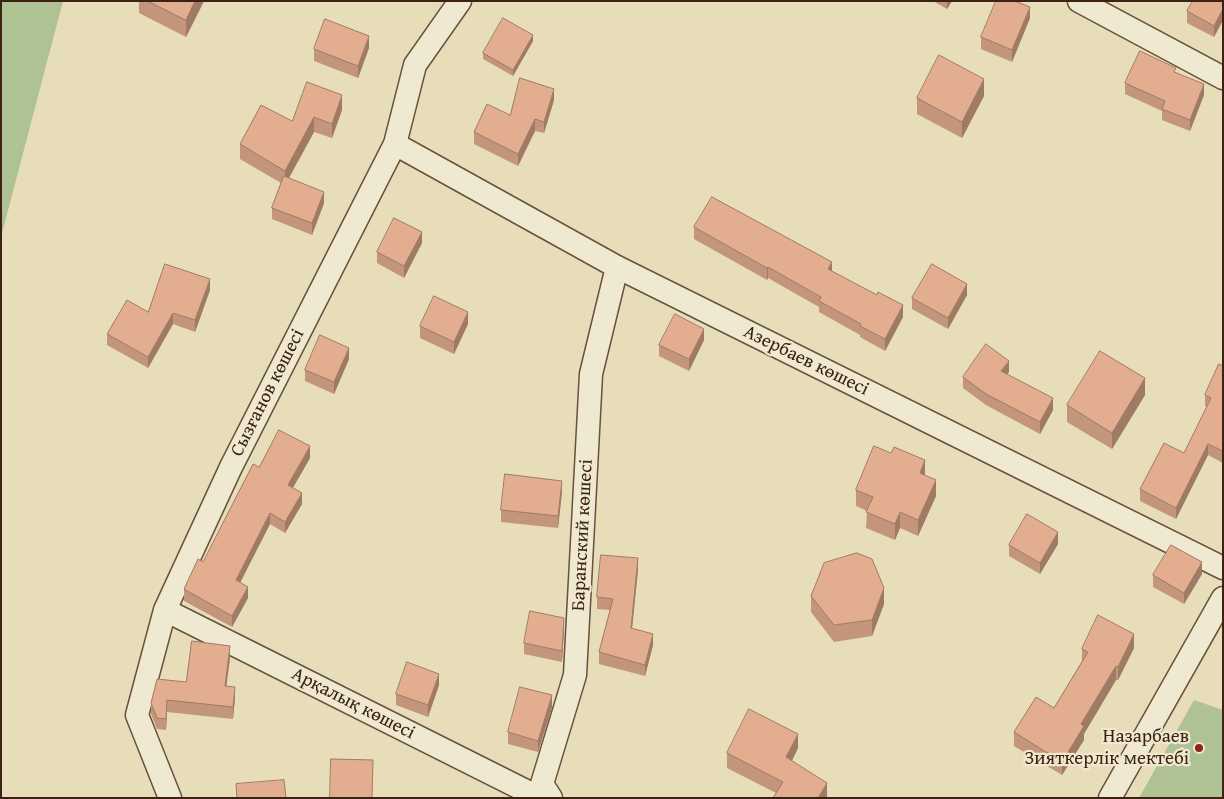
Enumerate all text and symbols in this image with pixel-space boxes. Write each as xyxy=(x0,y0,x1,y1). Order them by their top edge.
street label: Азербаев көшесі xyxy=(740,321,872,401)
street label: Сызғанов көшесі xyxy=(226,326,310,460)
street label: Баранский көшесі xyxy=(568,459,598,611)
street label: Арқалық көшесі xyxy=(287,663,419,745)
place label: Назарбаев Зияткерлік мектебі xyxy=(1024,726,1189,770)
marker: Назарбаев Зияткерлік мектебі xyxy=(1193,742,1205,754)

